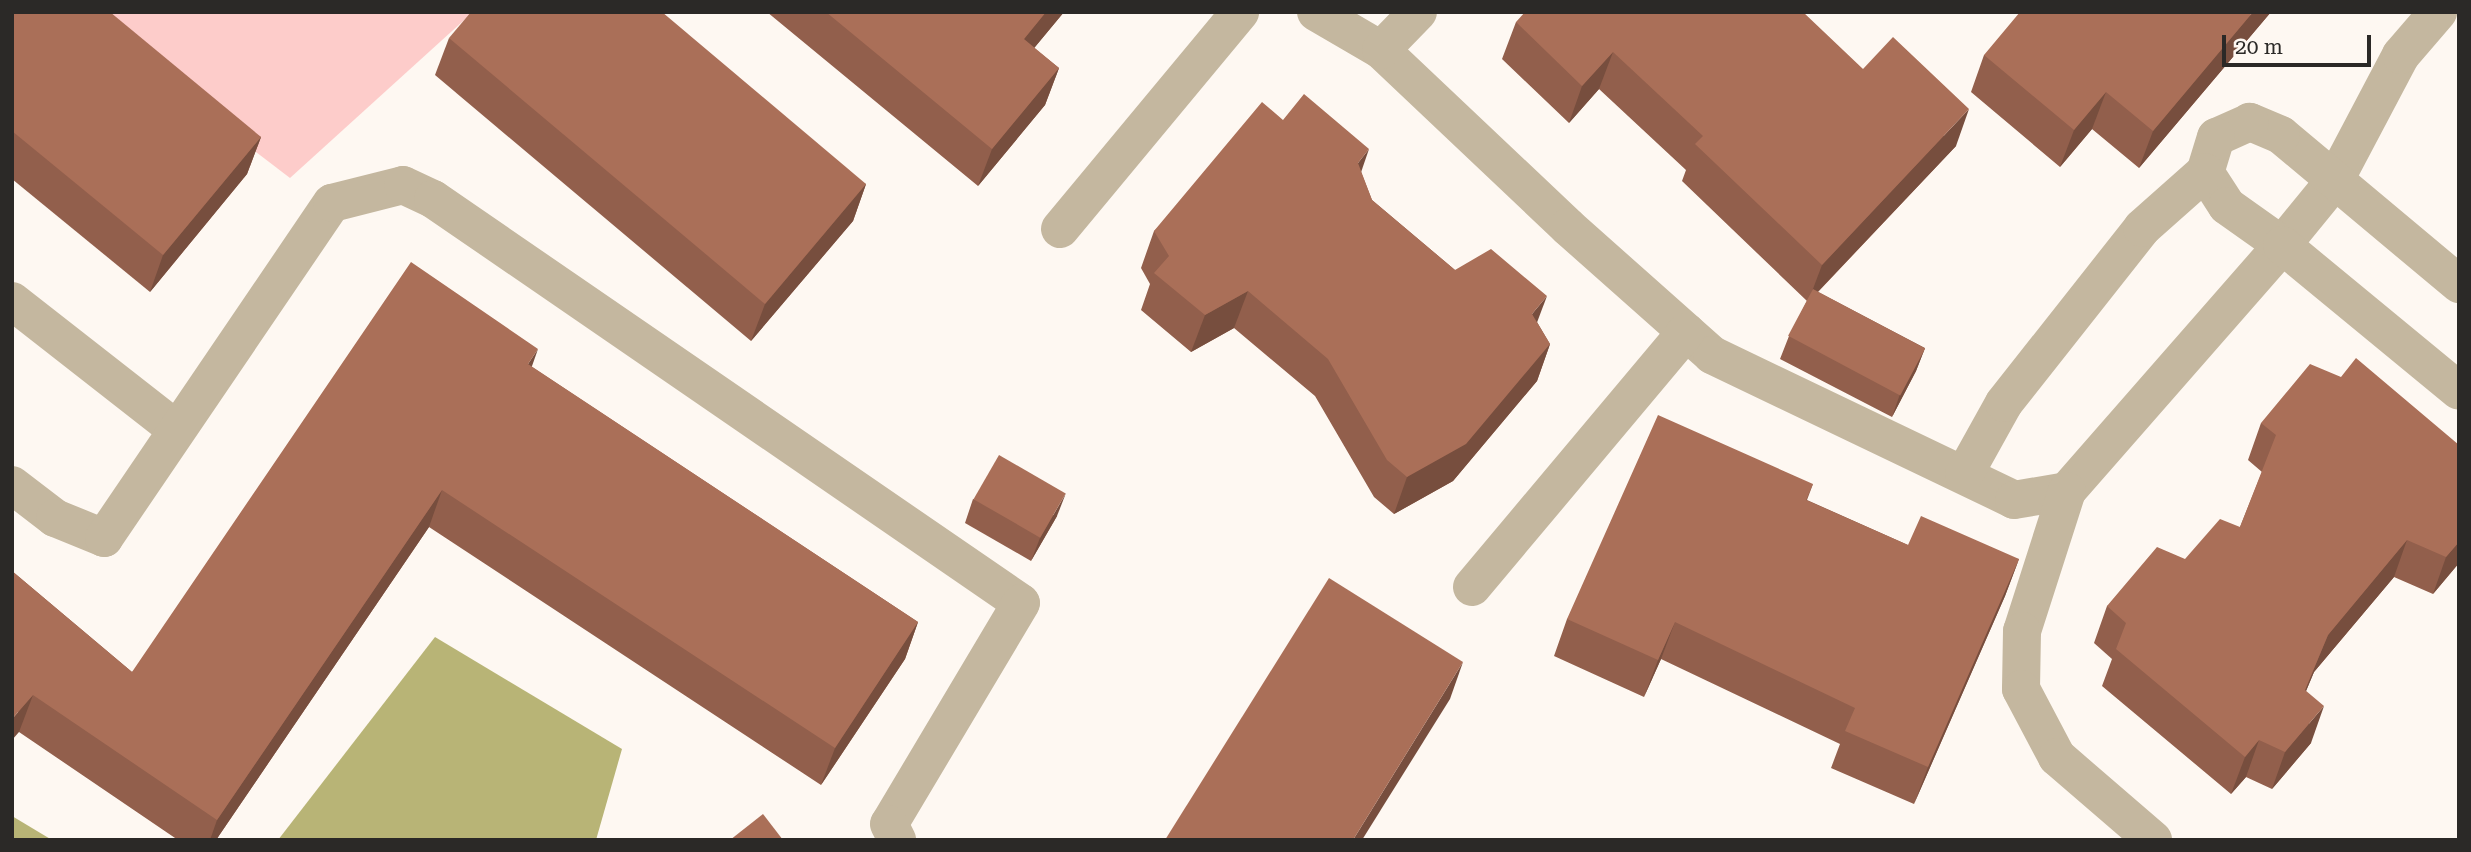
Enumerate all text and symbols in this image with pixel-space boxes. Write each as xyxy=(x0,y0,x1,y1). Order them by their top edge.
scale bar xyxy=(2226,21,2375,65)
text: 20 m xyxy=(2235,35,2283,59)

